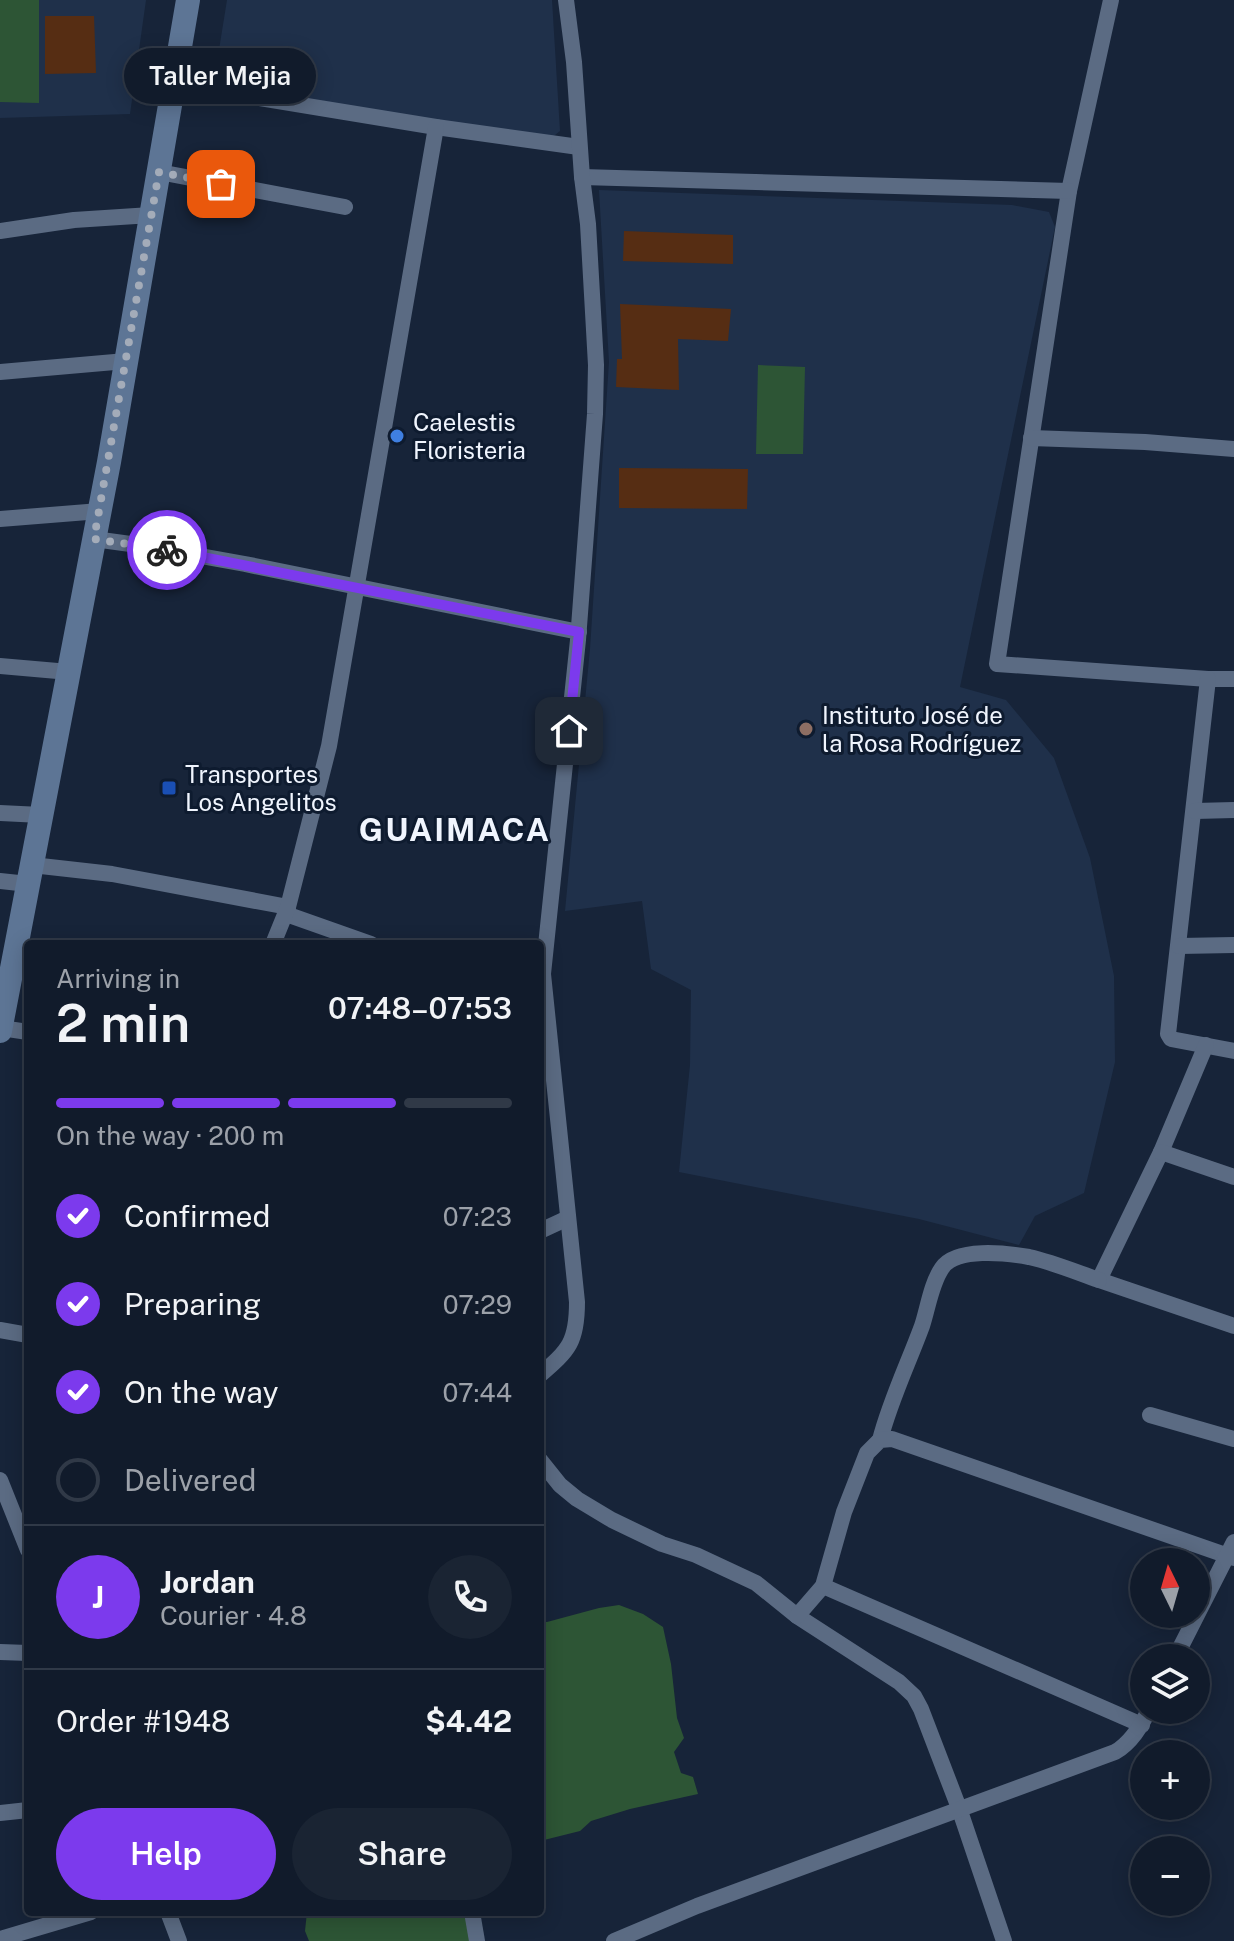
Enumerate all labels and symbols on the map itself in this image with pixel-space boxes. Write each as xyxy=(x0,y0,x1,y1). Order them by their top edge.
callout: Taller Mejia xyxy=(125,48,317,104)
pin xyxy=(187,150,255,218)
place label: Caelestis Floristeria xyxy=(413,408,526,464)
marker: Caelestis Floristeria xyxy=(388,427,406,445)
courier xyxy=(127,510,207,590)
pin xyxy=(535,697,603,765)
place label: Instituto José de la Rosa Rodríguez xyxy=(822,701,1021,757)
marker: Instituto José de la Rosa Rodríguez xyxy=(797,720,815,738)
place label: Transportes Los Angelitos xyxy=(185,760,337,816)
marker: Transportes Los Angelitos xyxy=(160,779,178,797)
district label: GUAIMACA xyxy=(359,811,551,848)
north arrow xyxy=(1130,1548,1210,1628)

